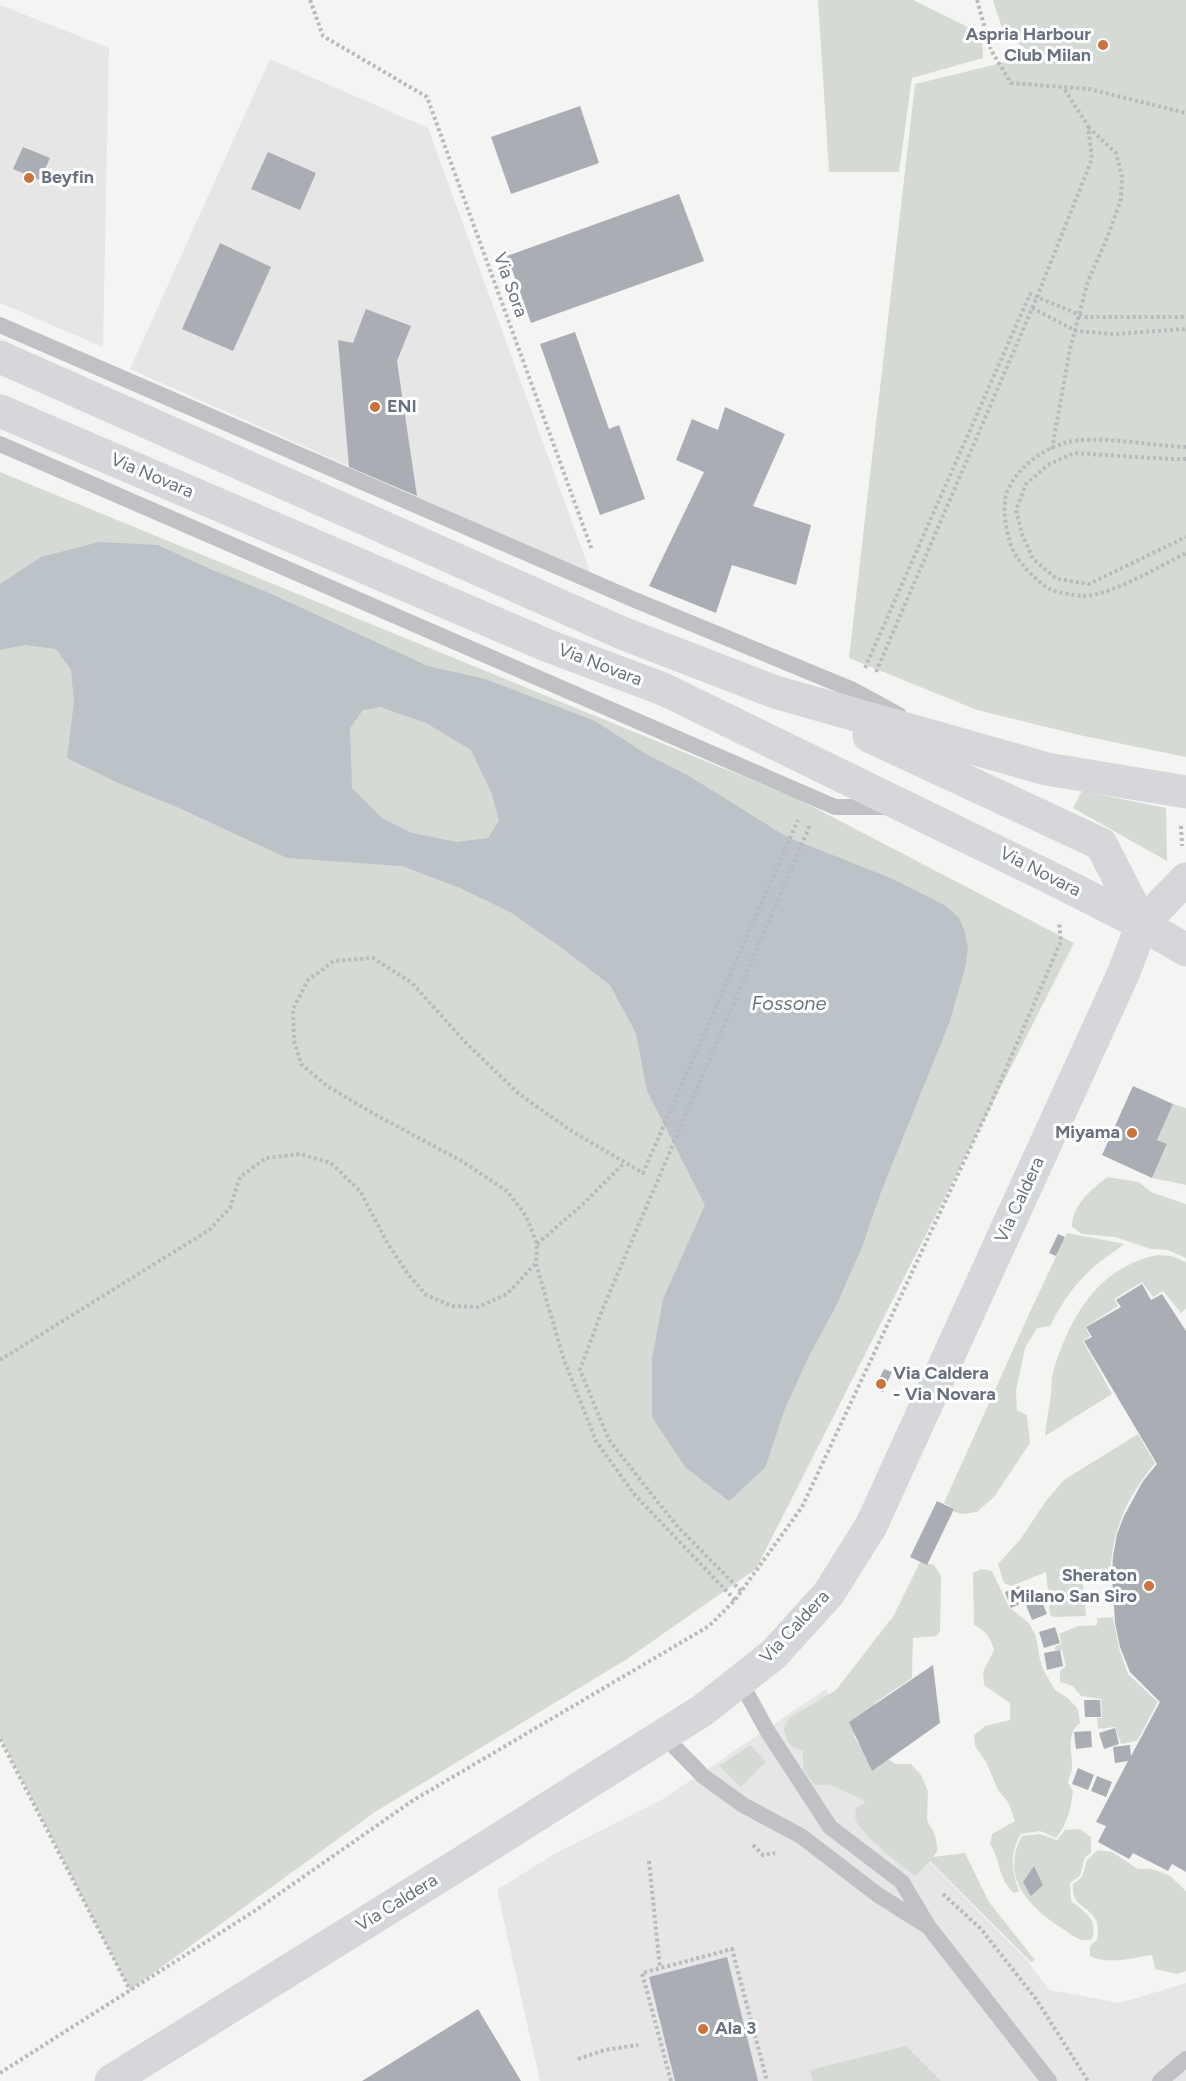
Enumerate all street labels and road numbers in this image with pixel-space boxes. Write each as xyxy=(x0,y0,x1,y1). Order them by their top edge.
street label: Via Sora xyxy=(488,250,532,320)
street label: Via Novara xyxy=(107,449,197,503)
street label: Via Novara xyxy=(555,639,645,691)
street label: Via Novara xyxy=(996,842,1084,902)
street label: Via Caldera xyxy=(991,1154,1049,1246)
street label: Via Caldera xyxy=(756,1586,834,1668)
street label: Via Caldera xyxy=(352,1869,442,1937)

